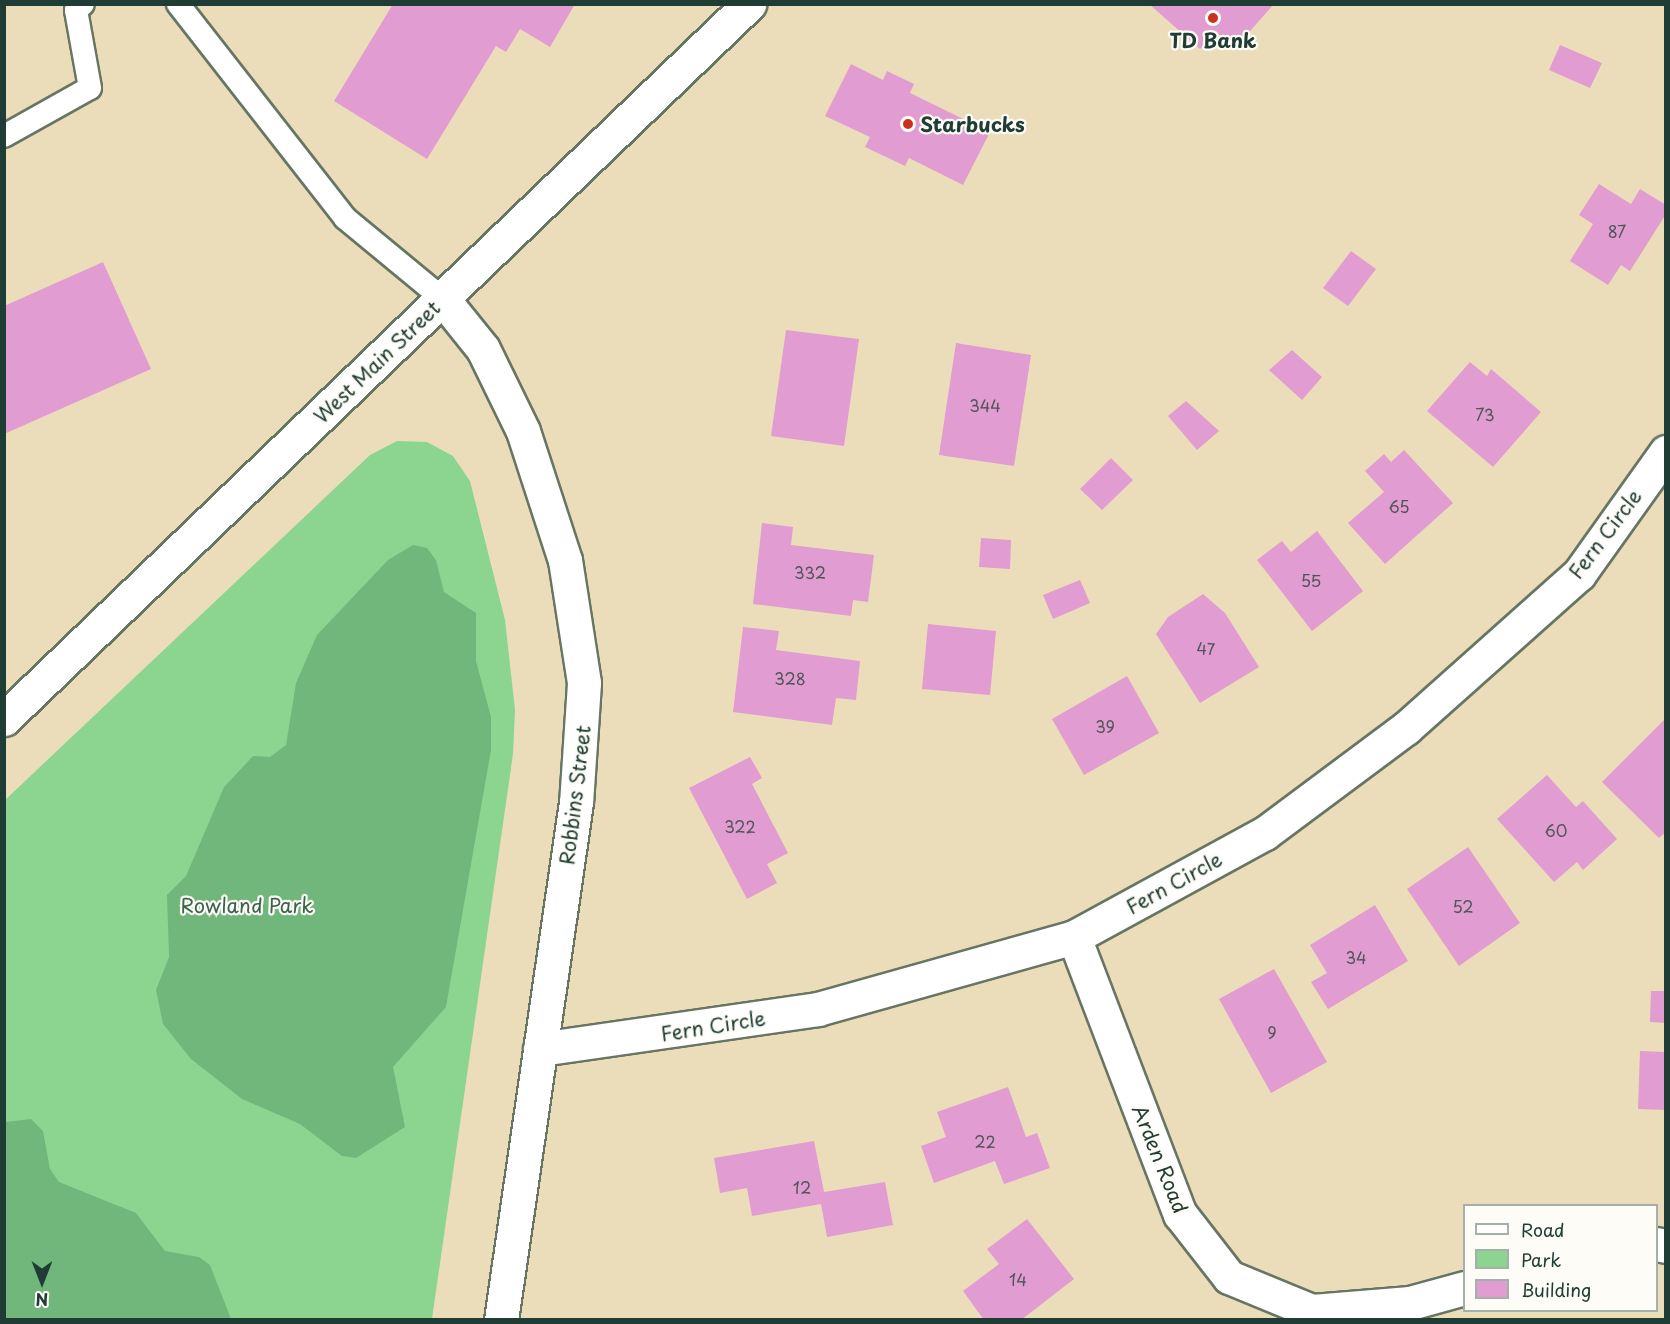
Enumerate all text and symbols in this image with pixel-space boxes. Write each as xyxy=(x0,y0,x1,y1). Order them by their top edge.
marker: TD Bank xyxy=(1206,11,1220,25)
place label: TD Bank xyxy=(1168,28,1258,52)
place label: Starbucks xyxy=(920,112,1025,136)
marker: Starbucks xyxy=(901,117,915,131)
house number: 87 xyxy=(1608,221,1626,241)
street label: West Main Street xyxy=(308,295,446,429)
house number: 344 xyxy=(969,395,1001,415)
house number: 73 xyxy=(1475,404,1495,424)
street label: Fern Circle xyxy=(1563,484,1647,584)
house number: 65 xyxy=(1388,496,1410,516)
house number: 332 xyxy=(794,562,826,582)
house number: 55 xyxy=(1301,570,1321,590)
house number: 47 xyxy=(1197,638,1215,658)
house number: 328 xyxy=(774,668,806,688)
house number: 39 xyxy=(1095,716,1115,736)
street label: Robbins Street xyxy=(555,724,595,866)
house number: 322 xyxy=(724,816,756,836)
house number: 60 xyxy=(1545,820,1567,840)
street label: Fern Circle xyxy=(1121,847,1227,919)
park label: Rowland Park xyxy=(180,893,314,917)
house number: 52 xyxy=(1452,896,1474,916)
house number: 34 xyxy=(1345,947,1367,967)
street label: Fern Circle xyxy=(658,1006,768,1046)
house number: 9 xyxy=(1267,1022,1277,1042)
street label: Arden Road xyxy=(1128,1102,1192,1216)
house number: 22 xyxy=(974,1131,996,1151)
house number: 12 xyxy=(793,1177,811,1197)
legend xyxy=(1463,1204,1658,1312)
text: Road xyxy=(1521,1216,1565,1243)
text: Park xyxy=(1521,1246,1561,1273)
north arrow xyxy=(12,1252,72,1312)
house number: 14 xyxy=(1009,1269,1027,1289)
text: Building xyxy=(1521,1276,1591,1303)
text: N xyxy=(36,1288,48,1312)

